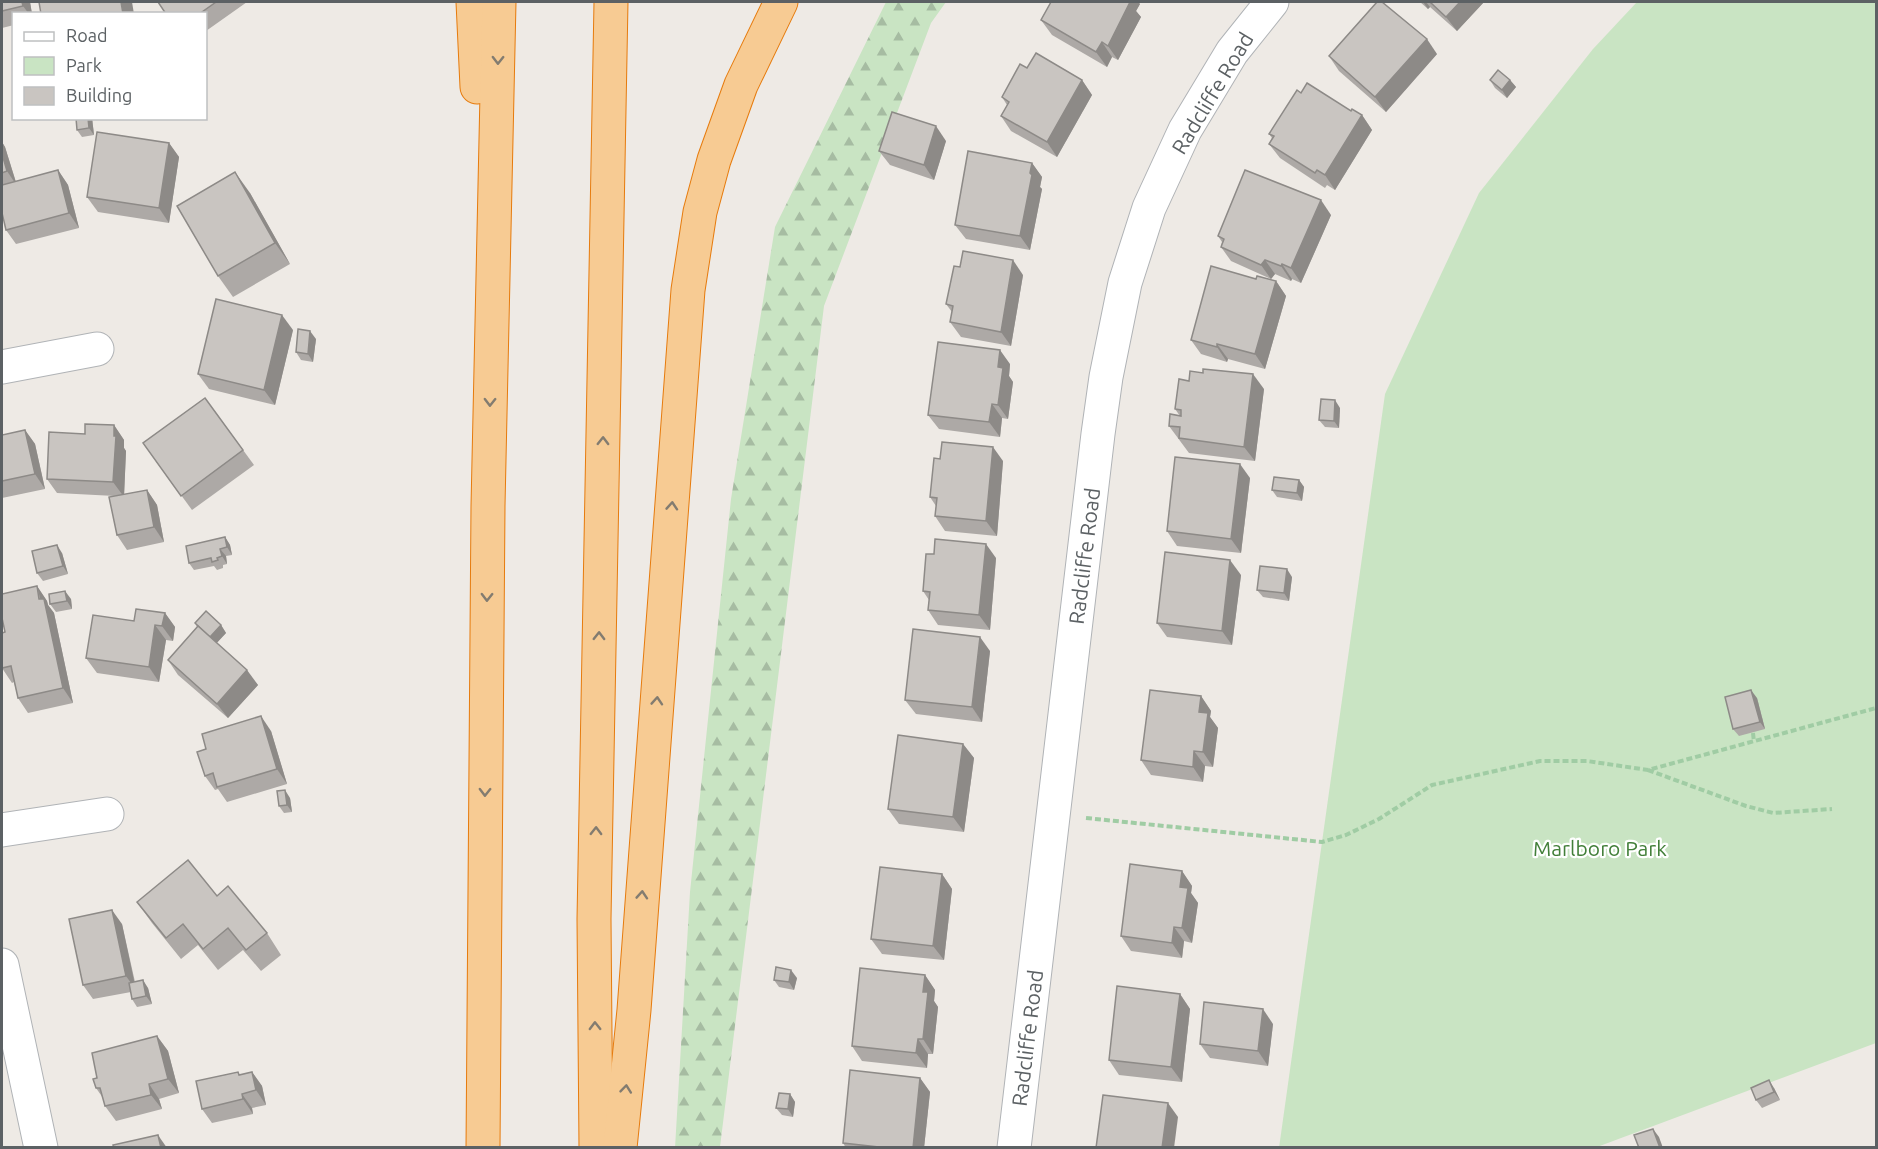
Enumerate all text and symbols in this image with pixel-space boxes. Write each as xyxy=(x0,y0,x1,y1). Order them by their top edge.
legend xyxy=(12,12,207,120)
text: Road xyxy=(66,25,108,45)
street label: Radcliffe Road xyxy=(1166,28,1258,158)
text: Park xyxy=(66,55,102,75)
one-way arrow xyxy=(491,55,504,64)
text: Building xyxy=(66,85,132,105)
one-way arrow xyxy=(483,397,496,406)
one-way arrow xyxy=(597,437,609,446)
street label: Radcliffe Road xyxy=(1064,486,1104,626)
one-way arrow xyxy=(665,502,678,511)
one-way arrow xyxy=(481,592,493,601)
one-way arrow xyxy=(593,632,605,641)
one-way arrow xyxy=(650,696,663,705)
one-way arrow xyxy=(478,787,491,796)
one-way arrow xyxy=(589,827,602,836)
park label: Marlboro Park xyxy=(1533,836,1667,860)
one-way arrow xyxy=(636,891,649,900)
street label: Radcliffe Road xyxy=(1007,968,1047,1108)
one-way arrow xyxy=(589,1022,601,1031)
one-way arrow xyxy=(619,1085,631,1094)

